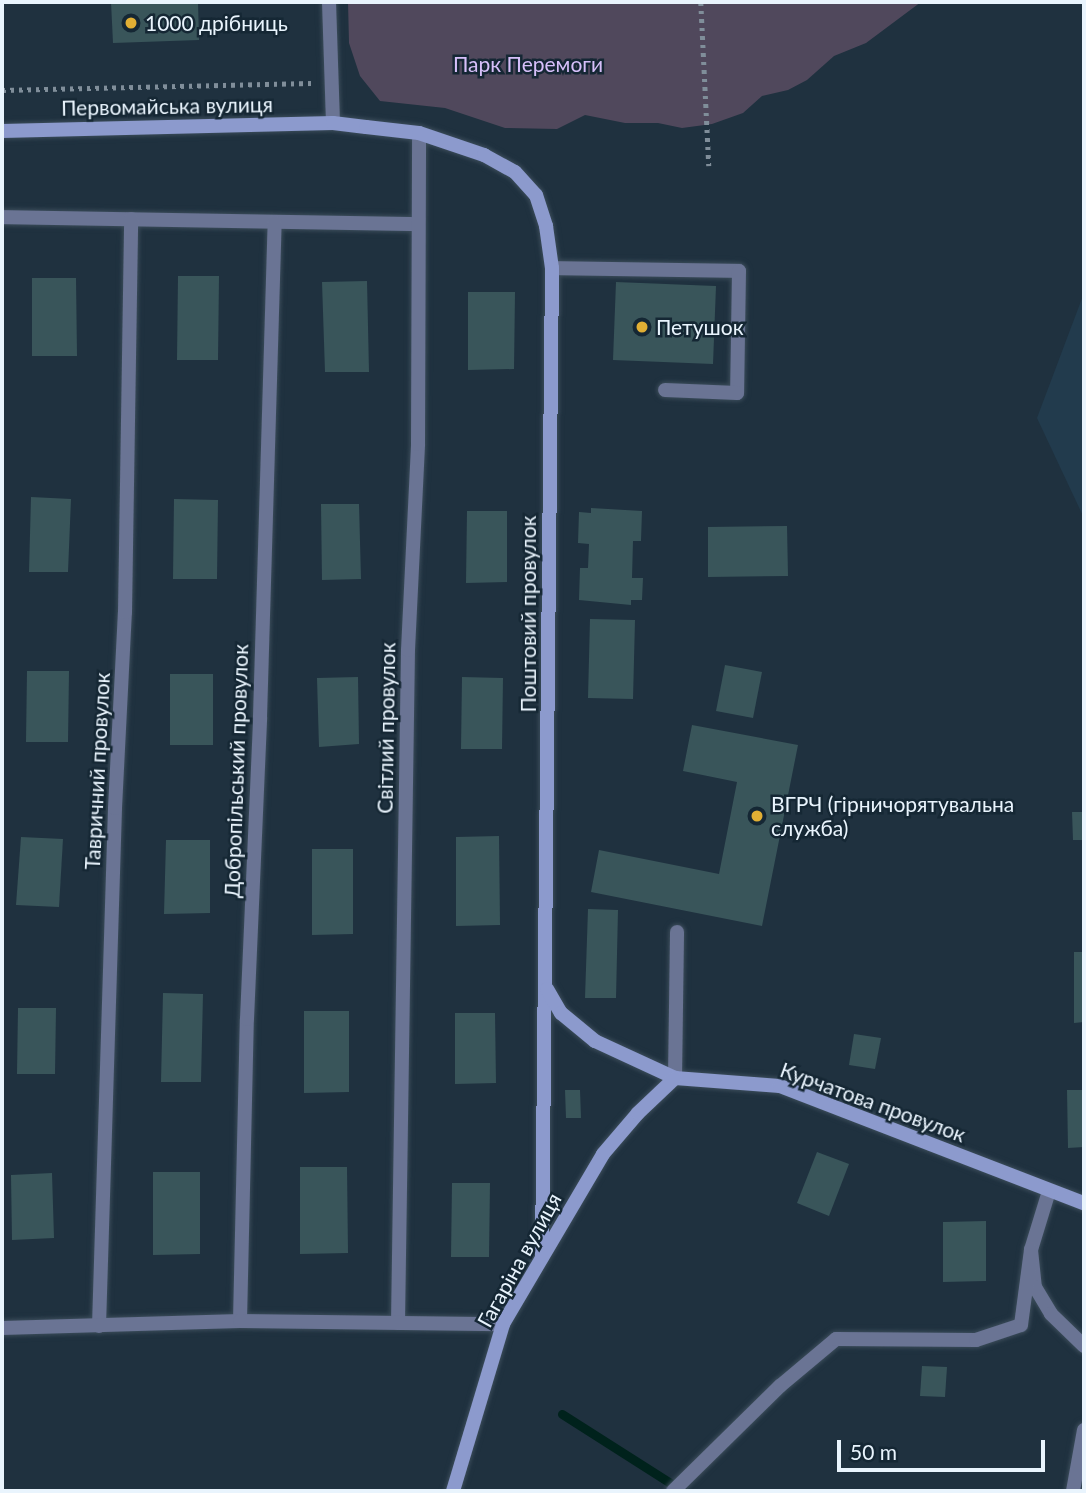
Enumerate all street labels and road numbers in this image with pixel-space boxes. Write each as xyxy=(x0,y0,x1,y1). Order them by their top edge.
street label: Первомайська вулиця xyxy=(61,92,273,120)
street label: Поштовий провулок xyxy=(515,516,541,712)
street label: Світлий провулок xyxy=(372,642,400,814)
street label: Добропільський провулок xyxy=(219,644,253,898)
street label: Тавричний провулок xyxy=(79,672,115,870)
street label: Курчатова провулок xyxy=(777,1057,969,1147)
street label: Гагаріна вулиця xyxy=(472,1189,566,1331)

